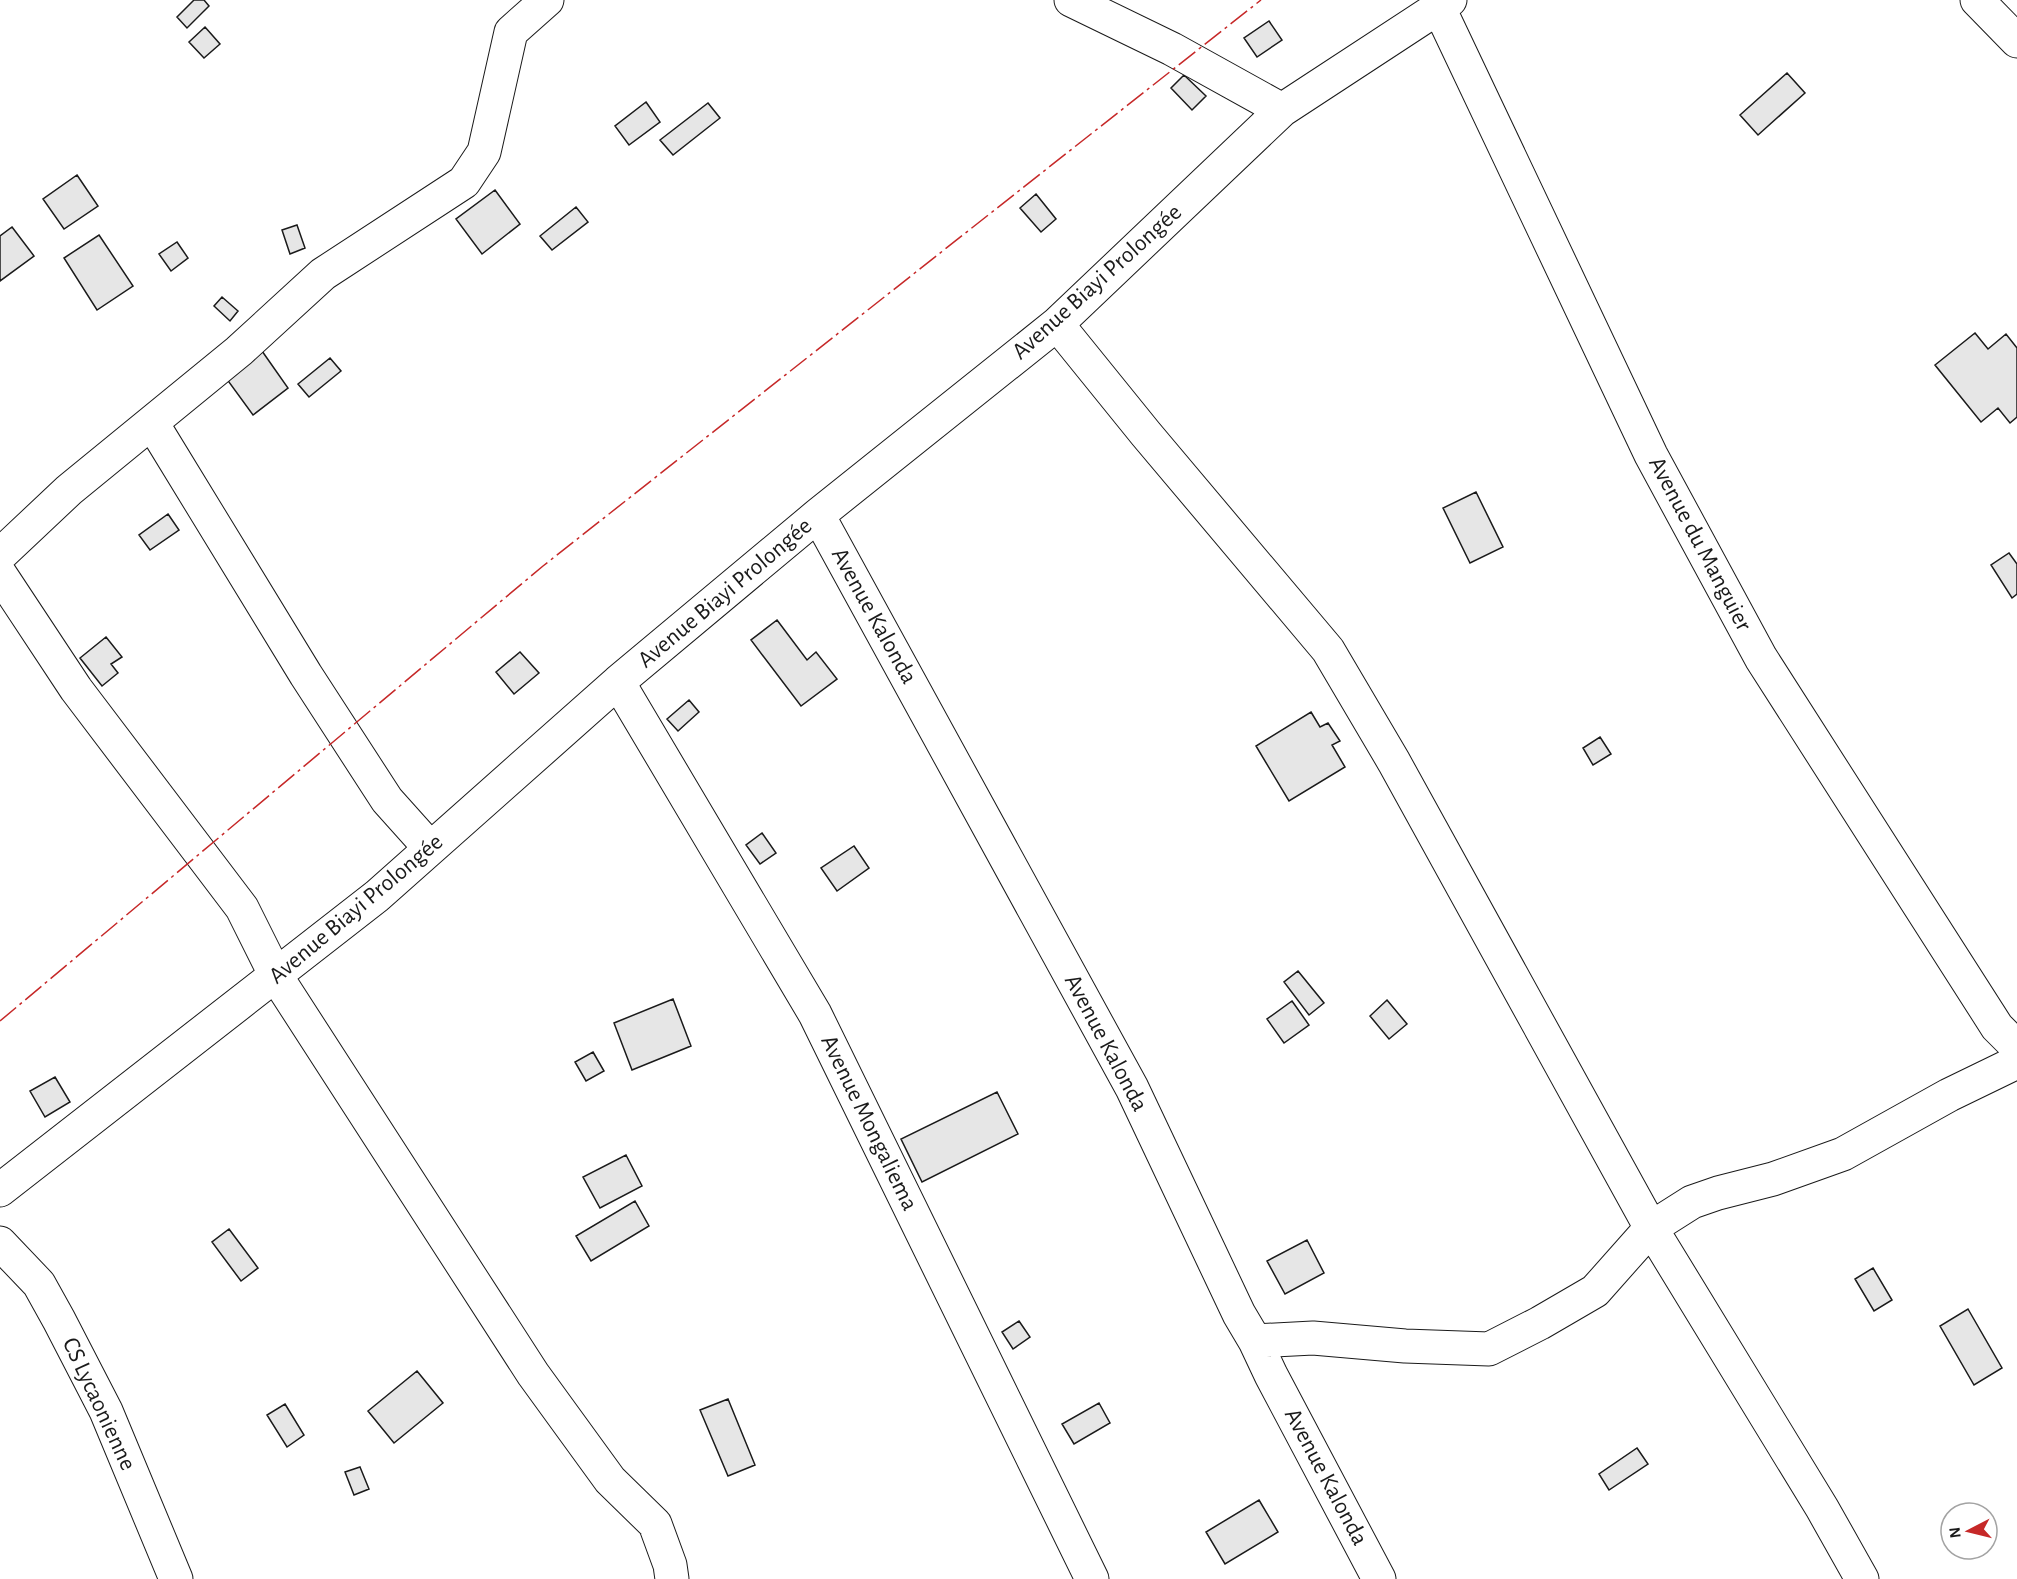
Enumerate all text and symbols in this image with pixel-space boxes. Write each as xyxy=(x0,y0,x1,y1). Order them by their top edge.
street label: Avenue Biayi Prolongée xyxy=(1008,200,1186,364)
street label: Avenue du Manguier xyxy=(1644,453,1756,635)
street label: Avenue Biayi Prolongée xyxy=(634,514,816,672)
street label: Avenue Kalonda xyxy=(827,544,921,688)
street label: Avenue Biayi Prolongée xyxy=(265,830,447,988)
street label: Avenue Kalonda xyxy=(1060,971,1152,1115)
street label: Avenue Mongaliema xyxy=(816,1032,922,1214)
street label: CS Lycaonienne xyxy=(58,1334,140,1474)
street label: Avenue Kalonda xyxy=(1280,1405,1372,1549)
north arrow xyxy=(1939,1501,1999,1561)
text: N xyxy=(1946,1526,1964,1539)

